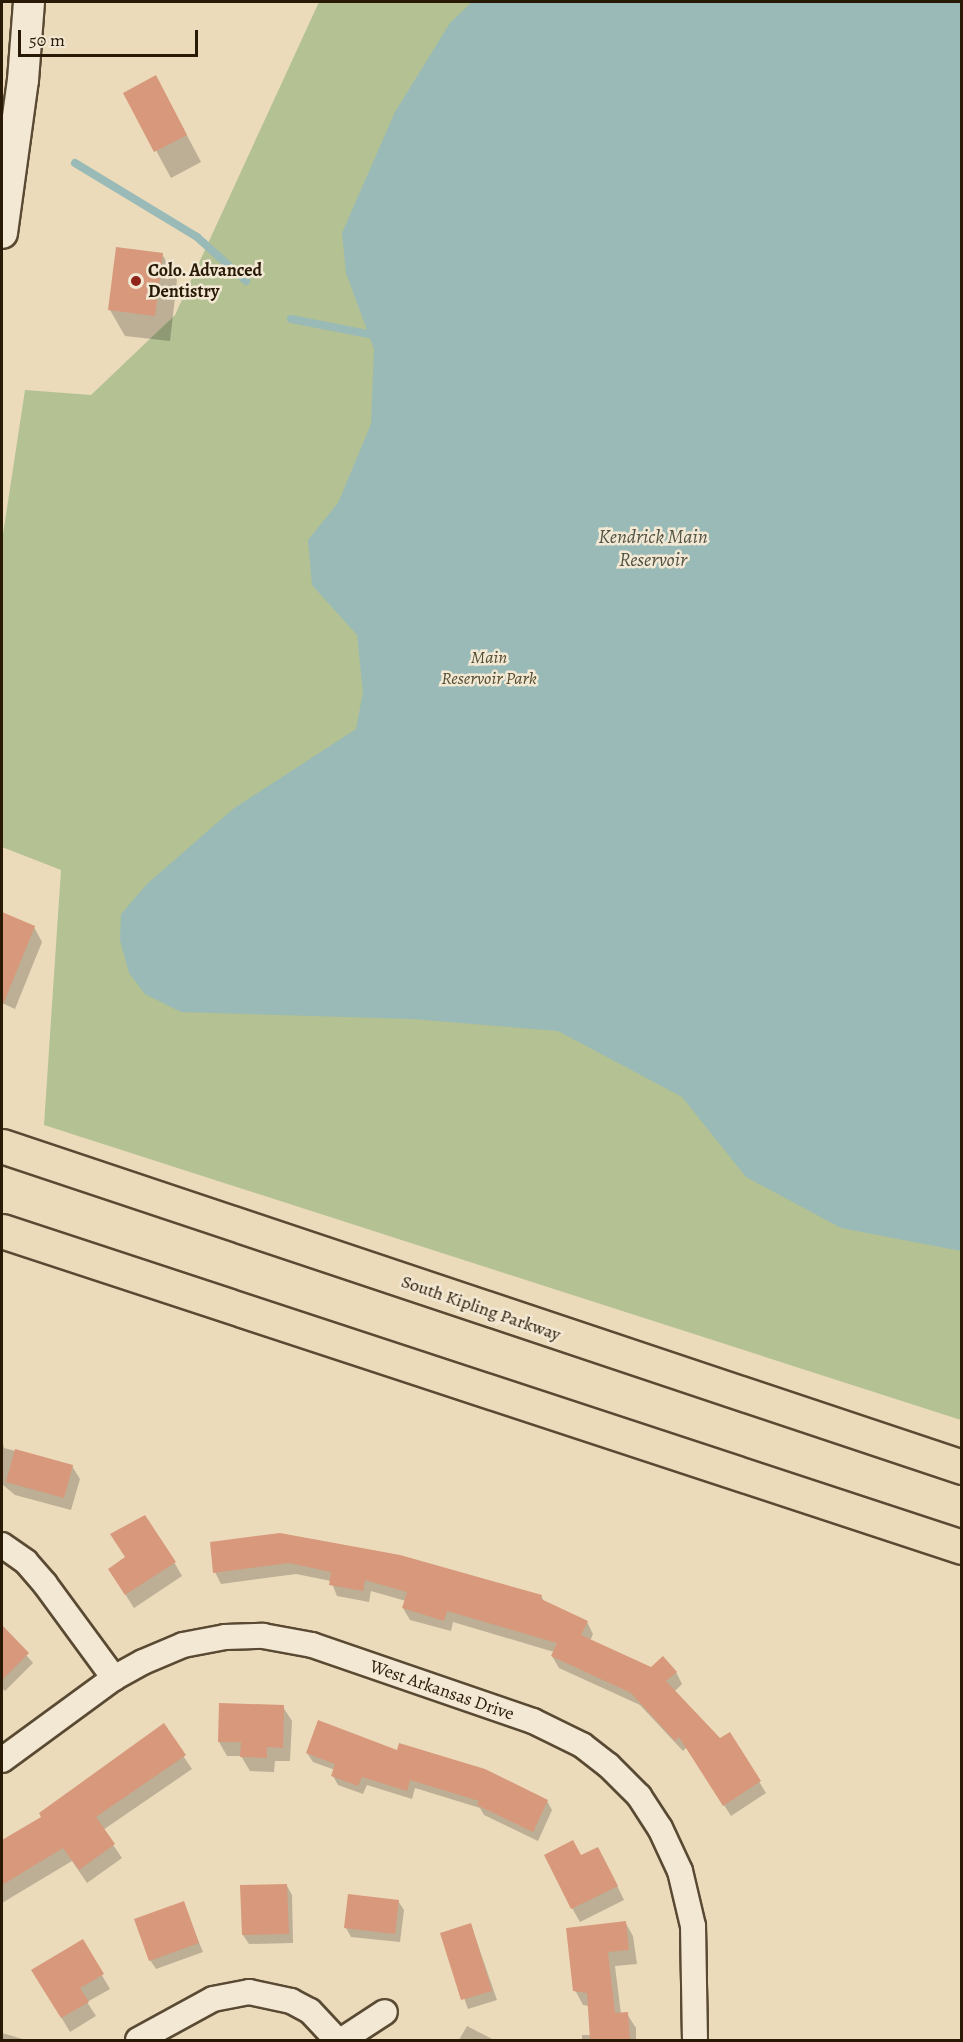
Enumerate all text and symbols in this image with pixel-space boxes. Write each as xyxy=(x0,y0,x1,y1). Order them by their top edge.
scale bar xyxy=(21,18,201,56)
text: 50 m xyxy=(29,28,65,52)
place label: Colo. Advanced Dentistry xyxy=(148,260,263,302)
marker: Colo. Advanced Dentistry xyxy=(129,274,143,288)
water label: Kendrick Main Reservoir xyxy=(598,524,708,571)
park label: Main Reservoir Park xyxy=(441,647,537,690)
street label: South Kipling Parkway xyxy=(399,1271,563,1345)
street label: West Arkansas Drive xyxy=(367,1655,517,1725)

